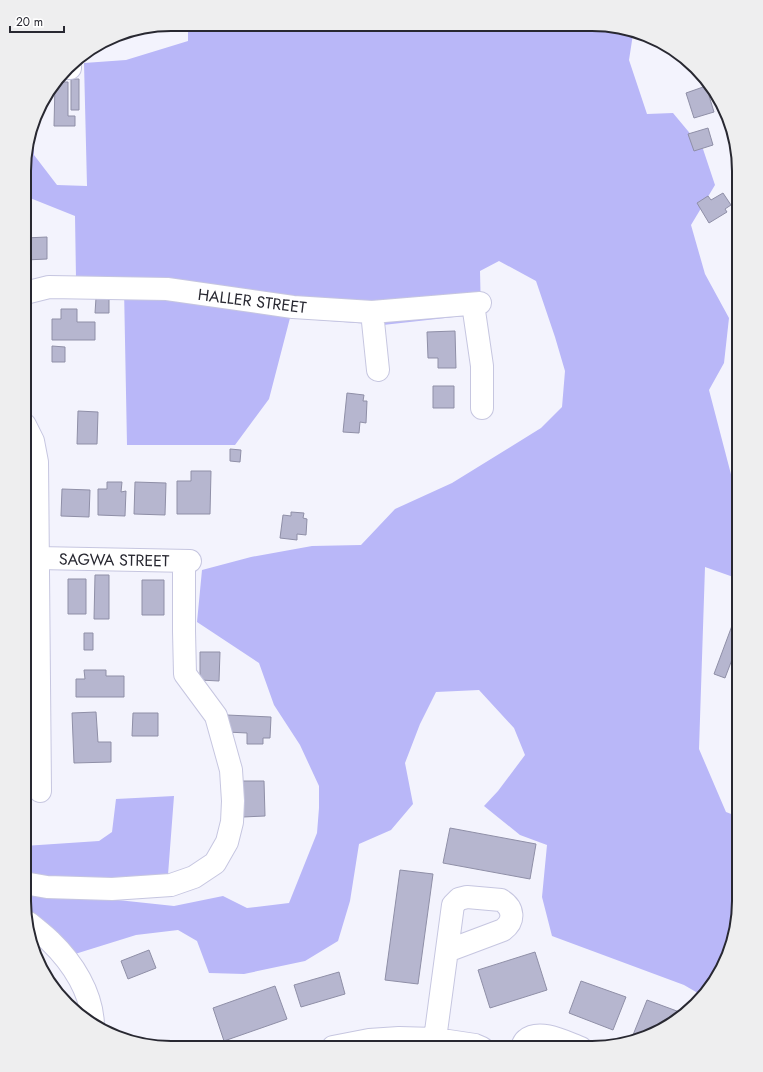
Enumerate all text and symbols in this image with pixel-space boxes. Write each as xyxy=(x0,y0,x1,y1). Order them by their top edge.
scale bar xyxy=(10,8,64,34)
text: 20 m xyxy=(16,13,43,31)
street label: HALLER STREET xyxy=(196,283,308,319)
street label: SAGWA STREET xyxy=(59,548,170,572)

